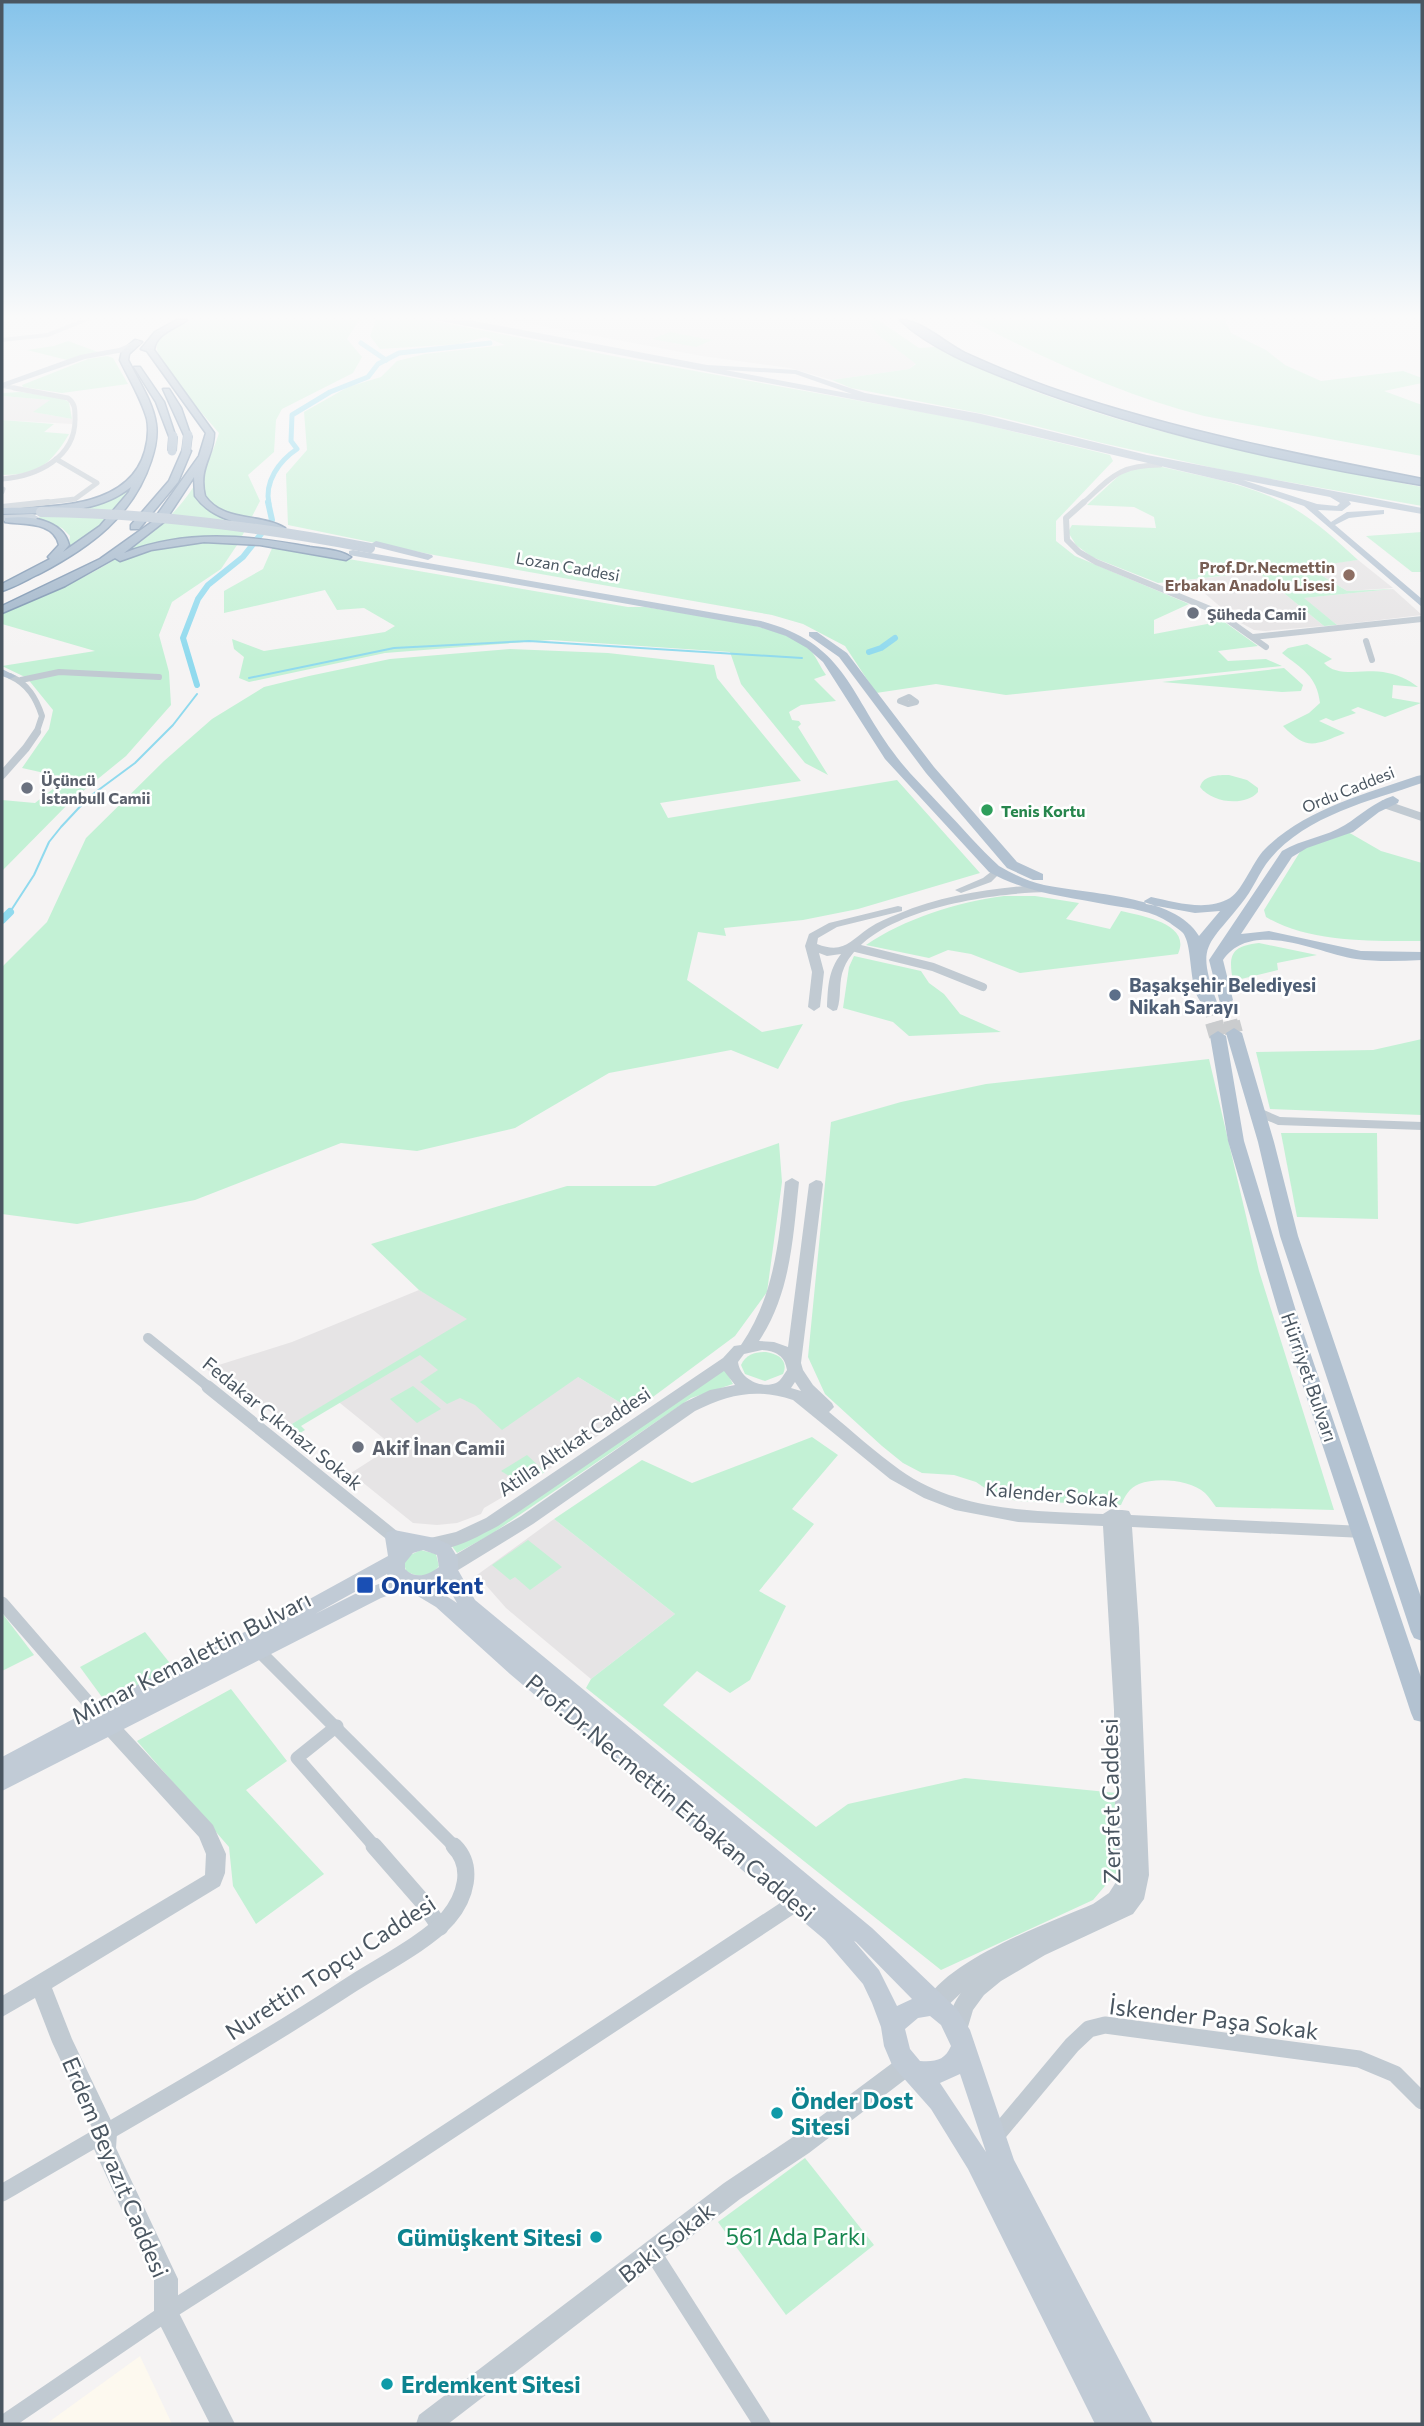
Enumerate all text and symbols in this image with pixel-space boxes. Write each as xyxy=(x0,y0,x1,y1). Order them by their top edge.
street label: Lozan Caddesi xyxy=(515,548,621,584)
place label: Prof.Dr.Necmettin Erbakan Anadolu Lisesi xyxy=(1165,557,1335,594)
marker: Prof.Dr.Necmettin Erbakan Anadolu Lisesi xyxy=(1341,567,1357,583)
place label: Şüheda Camii xyxy=(1207,604,1307,623)
marker: Şüheda Camii xyxy=(1185,605,1201,621)
street label: Ordu Caddesi xyxy=(1299,762,1397,816)
place label: Üçüncü İstanbull Camii xyxy=(41,770,150,807)
marker: Üçüncü İstanbull Camii xyxy=(19,780,35,796)
place label: Tenis Kortu xyxy=(1001,801,1085,820)
marker: Tenis Kortu xyxy=(979,802,995,818)
place label: Başakşehir Belediyesi Nikah Sarayı xyxy=(1129,973,1316,1018)
marker: Başakşehir Belediyesi Nikah Sarayı xyxy=(1107,987,1123,1003)
street label: Hürriyet Bulvarı xyxy=(1277,1309,1343,1445)
street label: Fedakar Çıkmazı Sokak xyxy=(199,1352,367,1494)
street label: Atilla Altıkat Caddesi xyxy=(493,1381,655,1501)
place label: Akif İnan Camii xyxy=(372,1436,505,1459)
marker: Akif İnan Camii xyxy=(350,1439,366,1455)
street label: Kalender Sokak xyxy=(984,1477,1120,1511)
place label: Onurkent xyxy=(381,1571,484,1599)
marker: Onurkent xyxy=(355,1575,375,1595)
street label: Mimar Kemalettin Bulvarı xyxy=(67,1584,315,1730)
street label: Prof.Dr.Necmettin Erbakan Caddesi xyxy=(521,1668,821,1926)
street label: Zerafet Caddesi xyxy=(1095,1718,1125,1884)
street label: Nurettin Topçu Caddesi xyxy=(220,1889,440,2045)
street label: İskender Paşa Sokak xyxy=(1108,1991,1321,2045)
street label: Erdem Beyazıt Caddesi xyxy=(57,2053,175,2281)
place label: Önder Dost Sitesi xyxy=(791,2086,913,2140)
marker: Önder Dost Sitesi xyxy=(769,2105,785,2121)
street label: Baki Sokak xyxy=(613,2196,720,2288)
park label: 561 Ada Parkı xyxy=(726,2222,866,2250)
place label: Gümüşkent Sitesi xyxy=(397,2223,582,2251)
marker: Gümüşkent Sitesi xyxy=(588,2229,604,2245)
place label: Erdemkent Sitesi xyxy=(401,2370,581,2398)
marker: Erdemkent Sitesi xyxy=(379,2376,395,2392)

